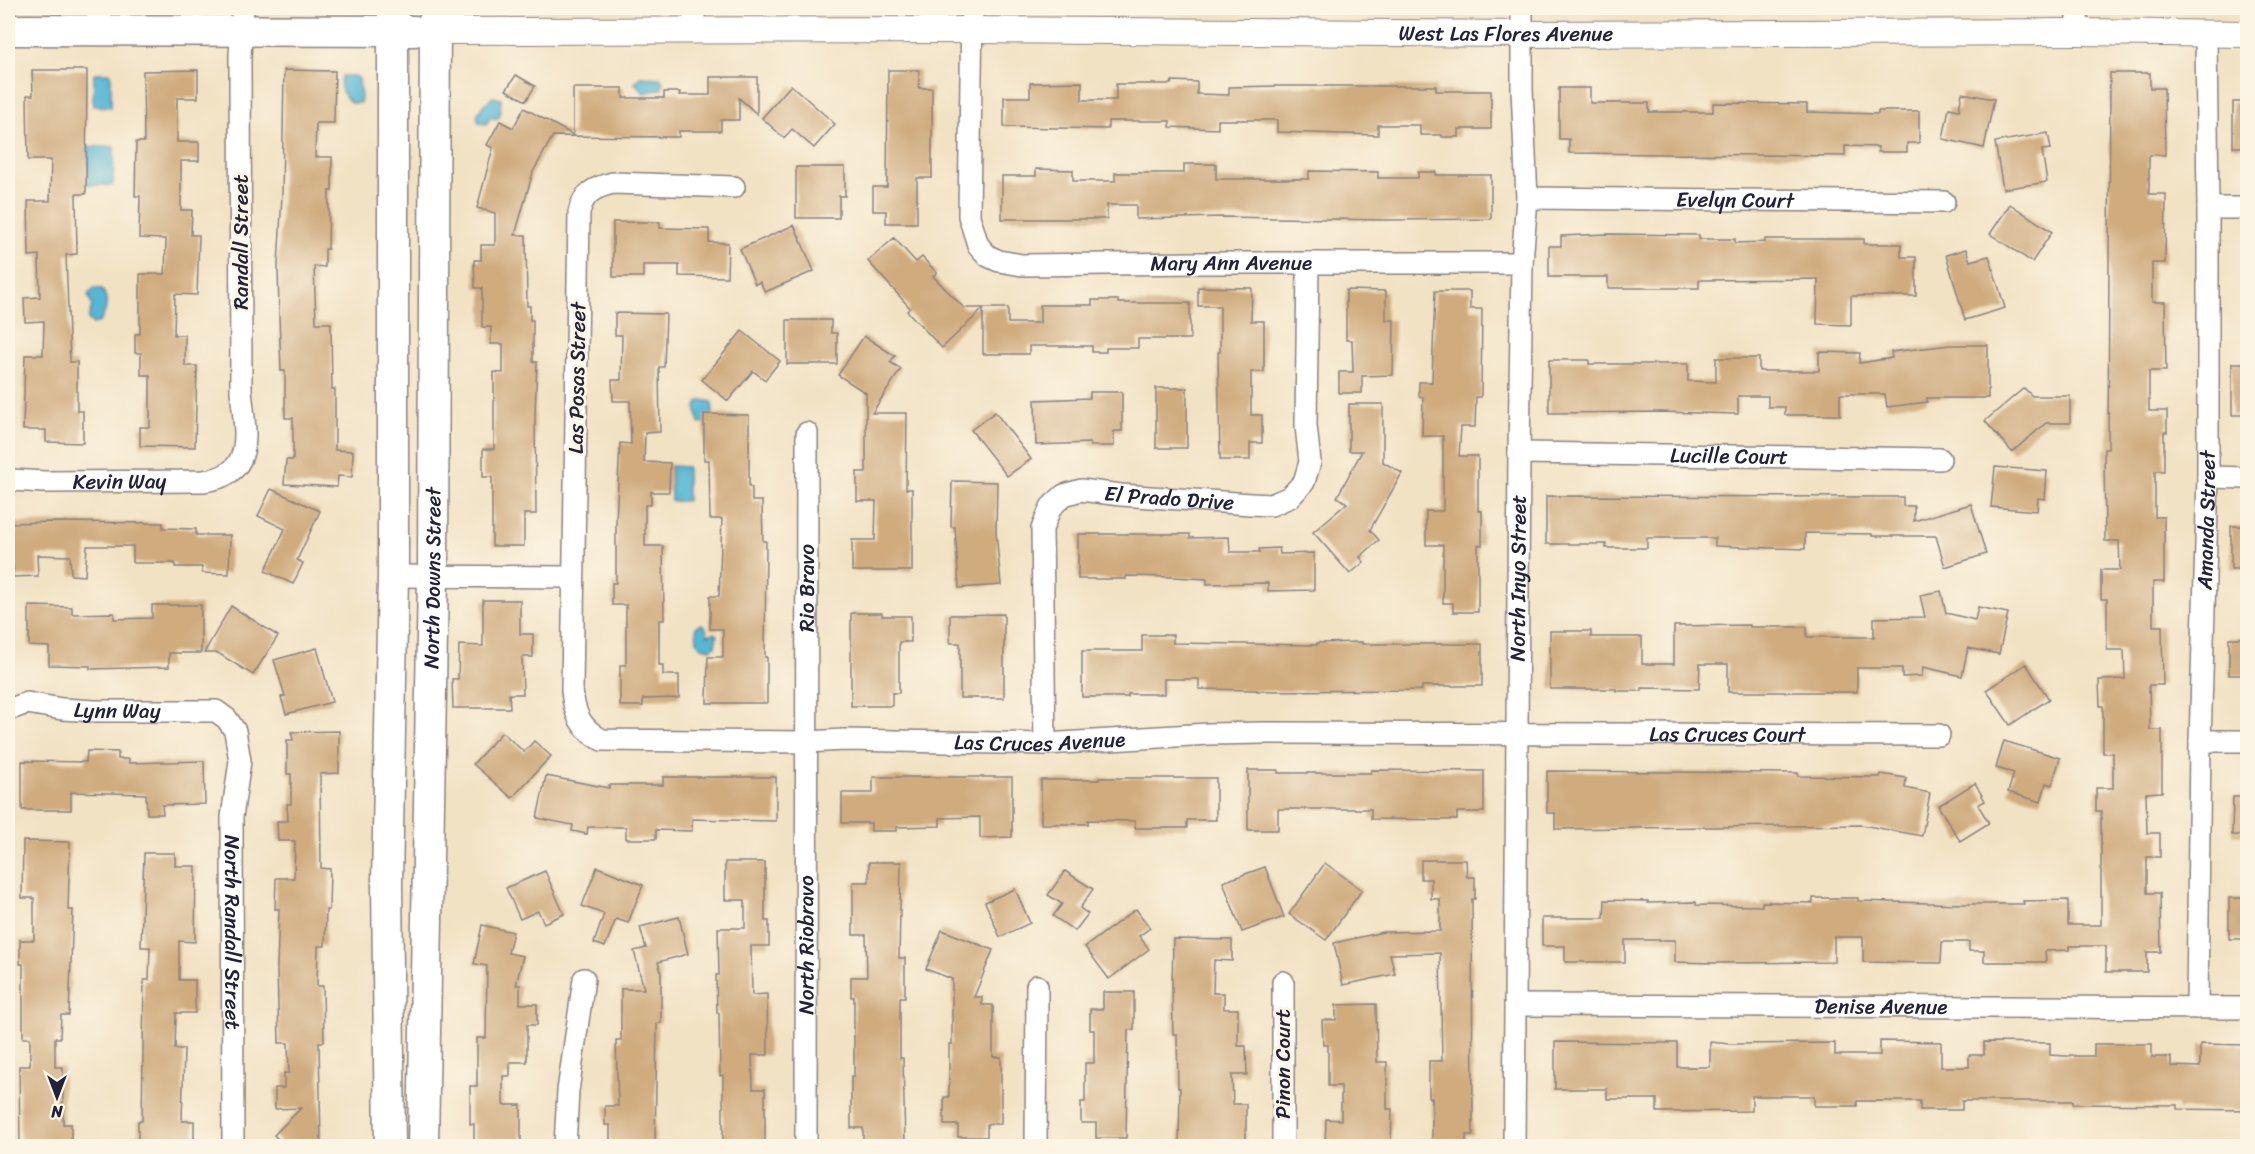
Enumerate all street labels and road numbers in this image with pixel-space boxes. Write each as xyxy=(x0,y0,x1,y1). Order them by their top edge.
street label: West Las Flores Avenue xyxy=(1398,14,1614,53)
street label: Randall Street xyxy=(222,174,260,310)
street label: Evelyn Court xyxy=(1676,180,1796,220)
street label: Mary Ann Avenue xyxy=(1150,244,1312,283)
street label: Las Posas Street xyxy=(557,300,597,454)
street label: Lucille Court xyxy=(1670,436,1788,476)
street label: Amanda Street xyxy=(2186,449,2227,591)
street label: Kevin Way xyxy=(72,462,167,501)
street label: El Prado Drive xyxy=(1102,474,1236,522)
street label: North Downs Street xyxy=(412,486,452,669)
street label: North Inyo Street xyxy=(1498,495,1538,661)
street label: Rio Bravo xyxy=(788,544,826,632)
street label: Lynn Way xyxy=(73,691,161,730)
street label: Las Cruces Court xyxy=(1649,715,1807,754)
street label: Las Cruces Avenue xyxy=(954,720,1126,763)
street label: North Randall Street xyxy=(213,835,252,1030)
street label: North Riobravo xyxy=(787,875,825,1015)
street label: Denise Avenue xyxy=(1815,987,1947,1026)
street label: Pinon Court xyxy=(1264,1009,1302,1119)

